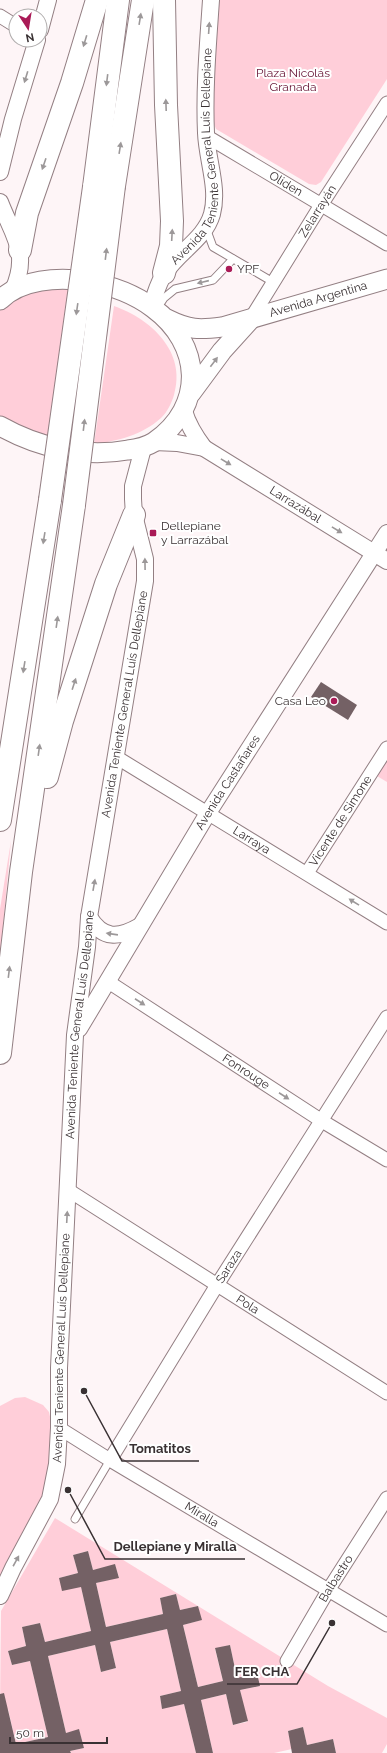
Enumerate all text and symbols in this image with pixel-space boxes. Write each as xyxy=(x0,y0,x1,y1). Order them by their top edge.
north arrow xyxy=(8,8,48,48)
one-way arrow xyxy=(137,13,143,25)
one-way arrow xyxy=(205,22,212,34)
text: N xyxy=(25,30,35,45)
one-way arrow xyxy=(82,35,88,47)
street label: Avenida Teniente General Luís Dellepiane xyxy=(168,48,221,267)
park label: Plaza Nicolás Granada xyxy=(256,66,330,94)
one-way arrow xyxy=(23,72,29,84)
one-way arrow xyxy=(104,74,110,86)
one-way arrow xyxy=(163,98,169,111)
one-way arrow xyxy=(117,141,123,154)
one-way arrow xyxy=(41,159,47,171)
street label: Oliden xyxy=(267,168,305,199)
street label: Zelarrayán xyxy=(296,182,339,240)
one-way arrow xyxy=(168,229,175,241)
one-way arrow xyxy=(103,248,109,260)
place label: YPF xyxy=(237,262,259,276)
marker: YPF xyxy=(224,264,234,274)
street label: Avenida Argentina xyxy=(268,278,369,320)
one-way arrow xyxy=(197,279,210,285)
one-way arrow xyxy=(74,303,80,315)
one-way arrow xyxy=(210,357,218,367)
one-way arrow xyxy=(81,419,87,431)
one-way arrow xyxy=(221,458,231,466)
street label: Larrazábal xyxy=(267,483,325,526)
place label: Dellepiane y Larrazábal xyxy=(161,519,229,547)
one-way arrow xyxy=(331,526,343,533)
marker: Dellepiane y Larrazábal xyxy=(148,528,158,538)
one-way arrow xyxy=(41,532,47,544)
one-way arrow xyxy=(141,558,148,570)
street label: Avenida Teniente General Luís Dellepiane xyxy=(99,590,150,819)
one-way arrow xyxy=(54,616,60,628)
one-way arrow xyxy=(21,661,27,673)
one-way arrow xyxy=(72,677,78,689)
place label: Casa Leo xyxy=(275,694,326,708)
marker: Casa Leo xyxy=(329,696,339,706)
street label: Avenida Castañares xyxy=(193,732,263,832)
one-way arrow xyxy=(36,744,42,756)
street label: Vicente de Simone xyxy=(306,773,375,869)
street label: Larraya xyxy=(230,823,273,857)
one-way arrow xyxy=(92,879,98,892)
one-way arrow xyxy=(348,899,360,906)
street label: Avenida Teniente General Luís Dellepiane xyxy=(63,909,97,1139)
one-way arrow xyxy=(106,931,118,937)
one-way arrow xyxy=(6,966,13,978)
one-way arrow xyxy=(135,998,145,1006)
street label: Fonrouge xyxy=(220,1051,272,1092)
one-way arrow xyxy=(279,1092,289,1100)
one-way arrow xyxy=(64,1210,70,1223)
street label: Avenida Teniente General Luís Dellepiane xyxy=(50,1233,72,1463)
street label: Saraza xyxy=(213,1247,245,1286)
street label: Pola xyxy=(234,1292,262,1317)
callout: Tomatitos xyxy=(122,1436,199,1461)
text: Tomatitos xyxy=(129,1441,191,1456)
street label: Miralla xyxy=(182,1499,221,1530)
callout: Dellepiane y Miralla xyxy=(105,1534,245,1559)
text: Dellepiane y Miralla xyxy=(113,1539,237,1554)
street label: Balbastro xyxy=(316,1552,356,1604)
one-way arrow xyxy=(13,1555,20,1567)
callout: FER CHA xyxy=(227,1659,297,1684)
text: FER CHA xyxy=(235,1664,289,1679)
scale bar xyxy=(10,1719,107,1745)
text: 50 m xyxy=(16,1726,44,1740)

